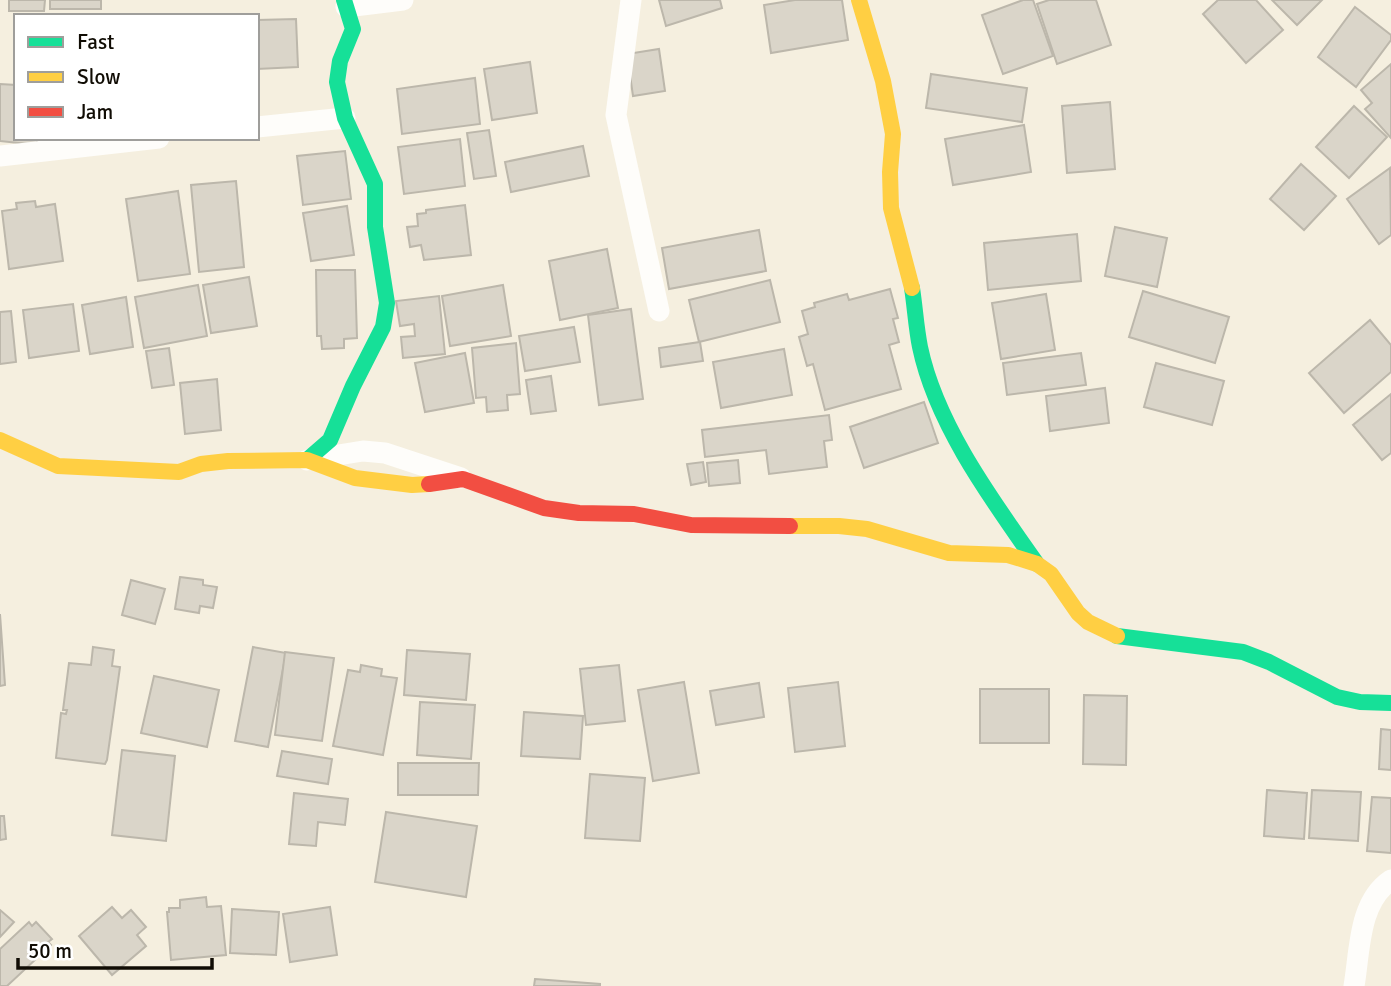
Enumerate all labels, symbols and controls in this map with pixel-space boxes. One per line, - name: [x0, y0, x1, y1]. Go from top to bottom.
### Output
- legend: [14, 14, 259, 140]
- text: Fast: [77, 29, 114, 55]
- text: Slow: [77, 64, 121, 90]
- text: Jam: [77, 99, 113, 125]
- scale bar: [18, 926, 212, 970]
- text: 50 m: [28, 938, 72, 964]

